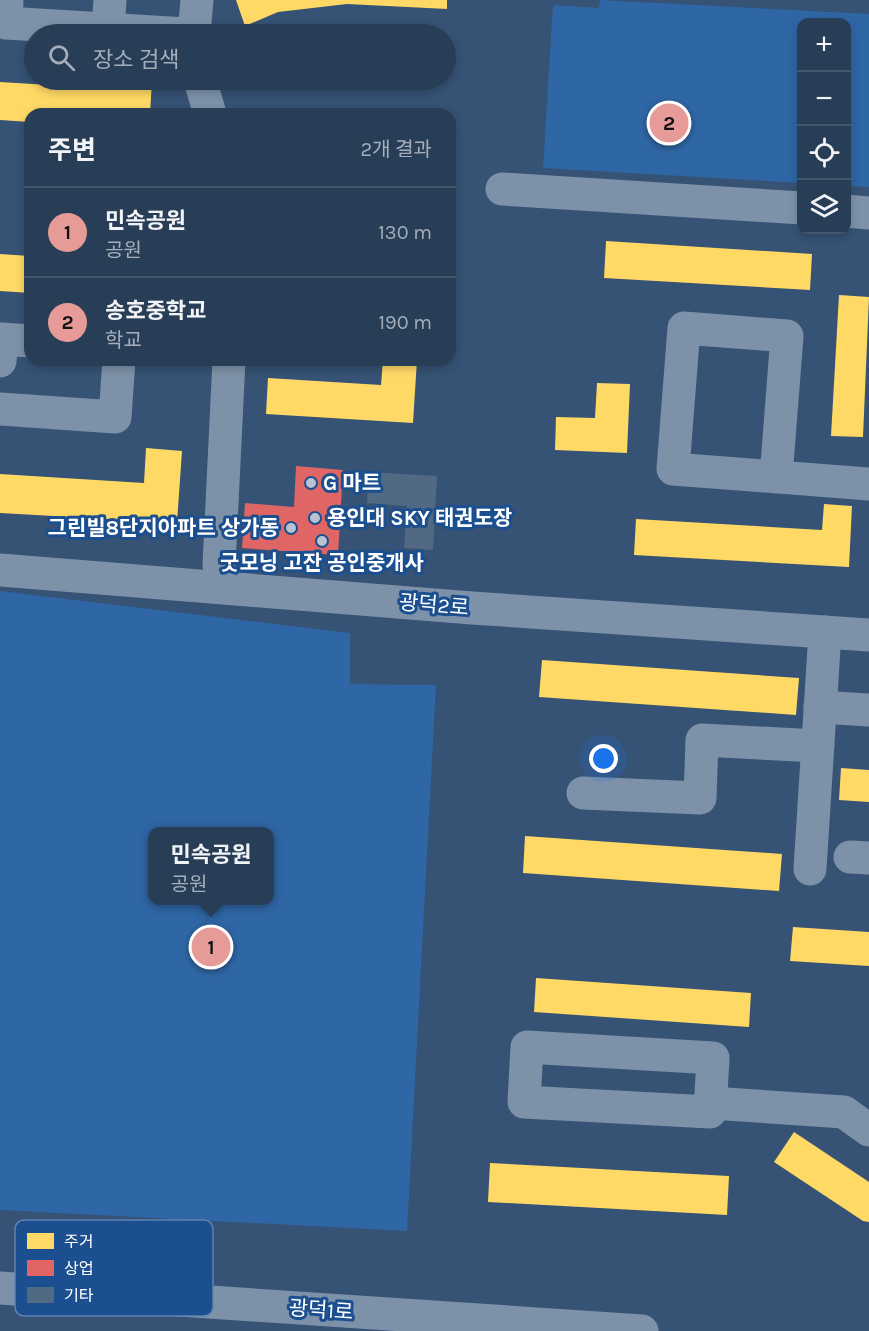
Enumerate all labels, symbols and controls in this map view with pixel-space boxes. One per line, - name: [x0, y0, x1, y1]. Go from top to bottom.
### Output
- map controls: [797, 18, 851, 234]
- button: +: [797, 18, 851, 72]
- search box: [24, 24, 456, 90]
- icon: search: [45, 41, 78, 74]
- text: 장소 검색: [93, 47, 179, 73]
- button: −: [797, 72, 851, 126]
- pin: 2: [650, 100, 688, 146]
- button: locate: [797, 126, 851, 180]
- text: 주변: [48, 135, 96, 166]
- text: 2개 결과: [360, 138, 432, 161]
- button: layers: [797, 180, 851, 234]
- text: 민속공원: [105, 208, 186, 234]
- text: 1: [64, 221, 71, 244]
- text: 130 m: [378, 221, 432, 244]
- text: 공원: [105, 239, 142, 262]
- text: 송호중학교: [105, 298, 206, 324]
- text: 2: [61, 311, 74, 334]
- text: 190 m: [378, 311, 432, 334]
- text: 학교: [105, 329, 142, 352]
- place label: G 마트: [323, 471, 381, 495]
- marker: G 마트: [304, 476, 318, 490]
- place label: 용인대 SKY 태권도장: [327, 506, 512, 530]
- marker: 용인대 SKY 태권도장: [308, 511, 322, 525]
- place label: 그린빌8단지아파트 상가동: [48, 516, 279, 540]
- marker: 그린빌8단지아파트 상가동: [284, 521, 298, 535]
- marker: 굿모닝 고잔 공인중개사: [315, 534, 329, 548]
- place label: 굿모닝 고잔 공인중개사: [220, 551, 424, 575]
- street label: 광덕2로: [398, 590, 470, 620]
- your location: [589, 744, 618, 773]
- popup: [148, 827, 274, 905]
- text: 민속공원: [171, 842, 251, 868]
- text: 공원: [171, 873, 207, 896]
- pin: 1: [192, 924, 230, 970]
- legend: [15, 1220, 213, 1316]
- text: 주거: [64, 1232, 93, 1251]
- text: 상업: [64, 1259, 93, 1278]
- text: 기타: [64, 1286, 94, 1305]
- street label: 광덕1로: [288, 1296, 354, 1324]

